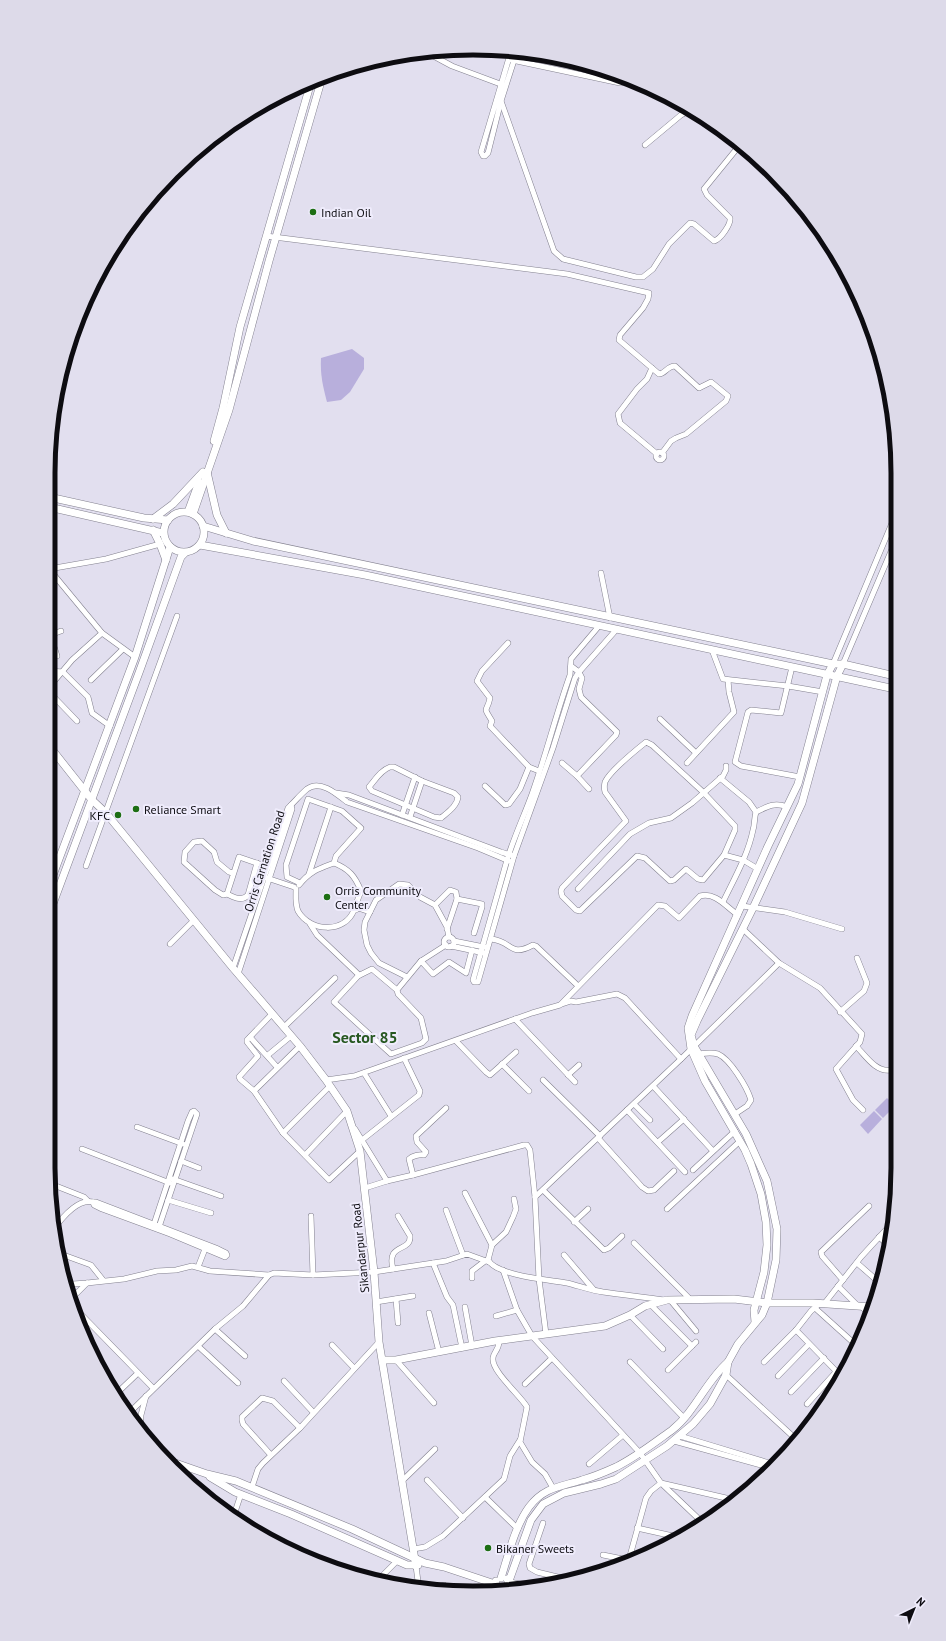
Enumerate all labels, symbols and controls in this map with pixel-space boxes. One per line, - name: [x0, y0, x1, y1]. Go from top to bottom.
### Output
- place label: Indian Oil: [321, 205, 372, 220]
- marker: Indian Oil: [308, 207, 318, 217]
- place label: Reliance Smart: [144, 802, 221, 817]
- marker: Reliance Smart: [131, 804, 141, 814]
- place label: KFC: [90, 808, 110, 823]
- street label: Orris Carnation Road: [240, 808, 288, 914]
- marker: KFC: [113, 810, 123, 820]
- place label: Orris Community Center: [335, 883, 422, 912]
- marker: Orris Community Center: [322, 892, 332, 902]
- district label: Sector 85: [332, 1027, 398, 1047]
- street label: Sikandarpur Road: [348, 1202, 372, 1294]
- place label: Bikaner Sweets: [496, 1541, 574, 1556]
- marker: Bikaner Sweets: [483, 1543, 493, 1553]
- north arrow: [894, 1589, 934, 1629]
- text: N: [913, 1594, 928, 1609]

